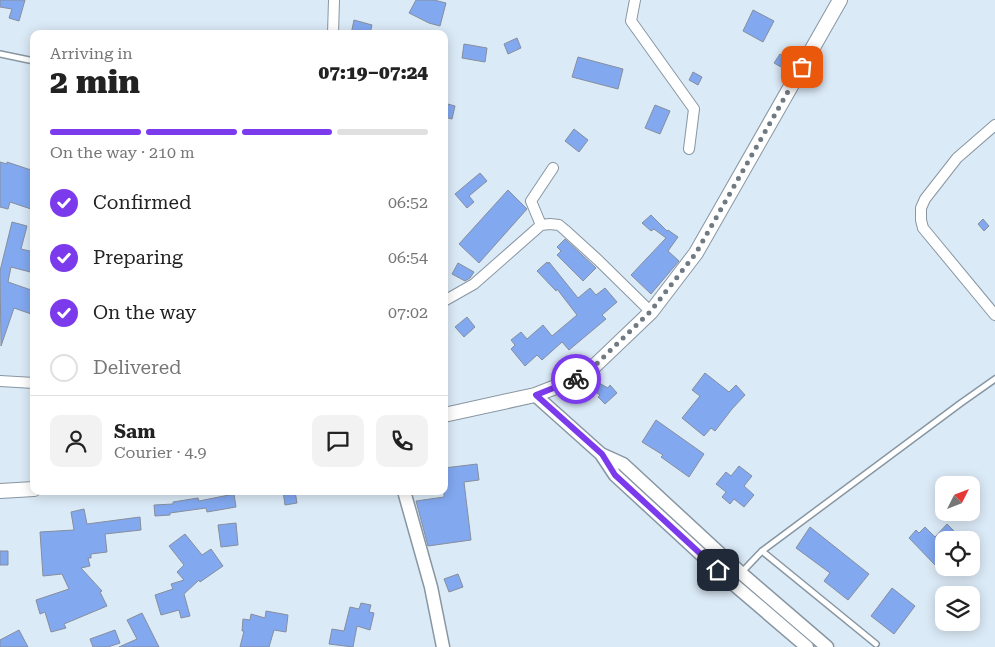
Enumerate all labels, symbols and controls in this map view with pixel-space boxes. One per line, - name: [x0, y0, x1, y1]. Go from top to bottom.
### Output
- text: Arriving in: [50, 44, 133, 63]
- pin: [781, 46, 823, 88]
- icon: bag: [788, 53, 816, 81]
- text: 07:19–07:24: [319, 61, 428, 84]
- text: 2 min: [50, 63, 140, 101]
- text: On the way · 210 m: [50, 143, 195, 162]
- icon: check: [50, 189, 78, 217]
- text: Confirmed: [93, 191, 191, 214]
- text: 06:52: [388, 193, 428, 212]
- icon: check: [50, 244, 78, 272]
- text: Preparing: [93, 246, 183, 269]
- text: 06:54: [388, 248, 428, 267]
- icon: check: [50, 299, 78, 327]
- text: On the way: [93, 301, 196, 324]
- text: 07:02: [388, 303, 428, 322]
- courier: [551, 354, 601, 404]
- text: Delivered: [93, 356, 181, 379]
- icon: bike: [562, 365, 590, 393]
- button: person: [50, 415, 102, 467]
- button: chat: [312, 415, 364, 467]
- button: phone: [376, 415, 428, 467]
- text: Sam: [114, 420, 156, 443]
- text: Courier · 4.9: [114, 443, 207, 462]
- north arrow: [935, 476, 980, 521]
- map controls: [935, 476, 980, 631]
- button: locate: [935, 531, 980, 576]
- pin: [697, 549, 739, 591]
- icon: home: [704, 556, 732, 584]
- button: layers: [935, 586, 980, 631]

